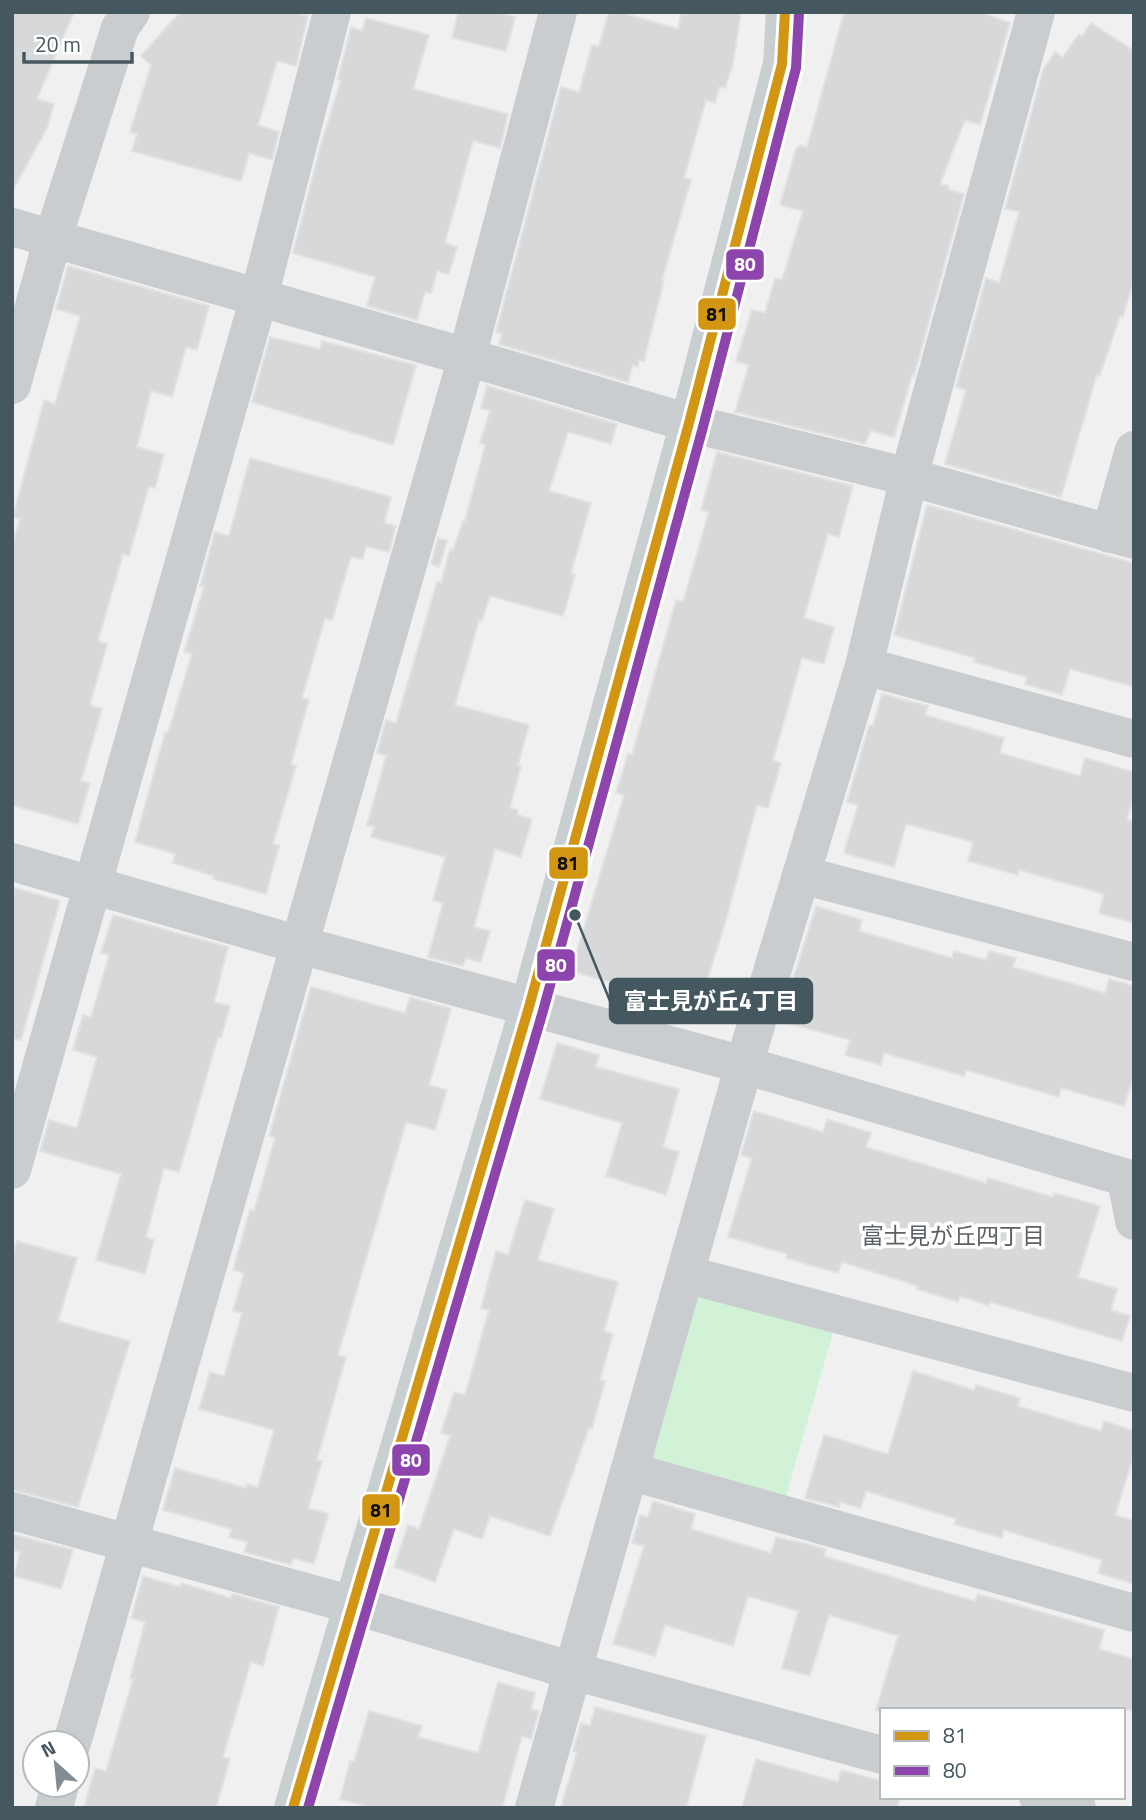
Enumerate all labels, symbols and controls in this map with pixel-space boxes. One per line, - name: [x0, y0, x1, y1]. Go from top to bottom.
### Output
- scale bar: [24, 21, 133, 65]
- text: 20 m: [35, 28, 81, 60]
- line badge: 80: [725, 248, 765, 281]
- text: 80: [734, 249, 756, 278]
- line badge: 81: [697, 297, 737, 331]
- text: 81: [706, 299, 728, 328]
- line badge: 81: [548, 846, 589, 880]
- text: 81: [557, 848, 579, 877]
- line badge: 80: [536, 948, 576, 982]
- text: 80: [545, 950, 567, 979]
- callout: 富士見が丘4丁目: [610, 979, 812, 1023]
- text: 富士見が丘4丁目: [624, 983, 798, 1018]
- district label: 富士見が丘四丁目: [861, 1218, 1045, 1253]
- line badge: 80: [391, 1443, 431, 1477]
- text: 80: [400, 1445, 422, 1474]
- line badge: 81: [361, 1493, 401, 1527]
- text: 81: [370, 1495, 392, 1524]
- legend: [880, 1708, 1125, 1799]
- text: 81: [943, 1719, 967, 1751]
- north arrow: [21, 1729, 91, 1799]
- text: N: [36, 1732, 61, 1764]
- text: 80: [943, 1754, 967, 1786]

